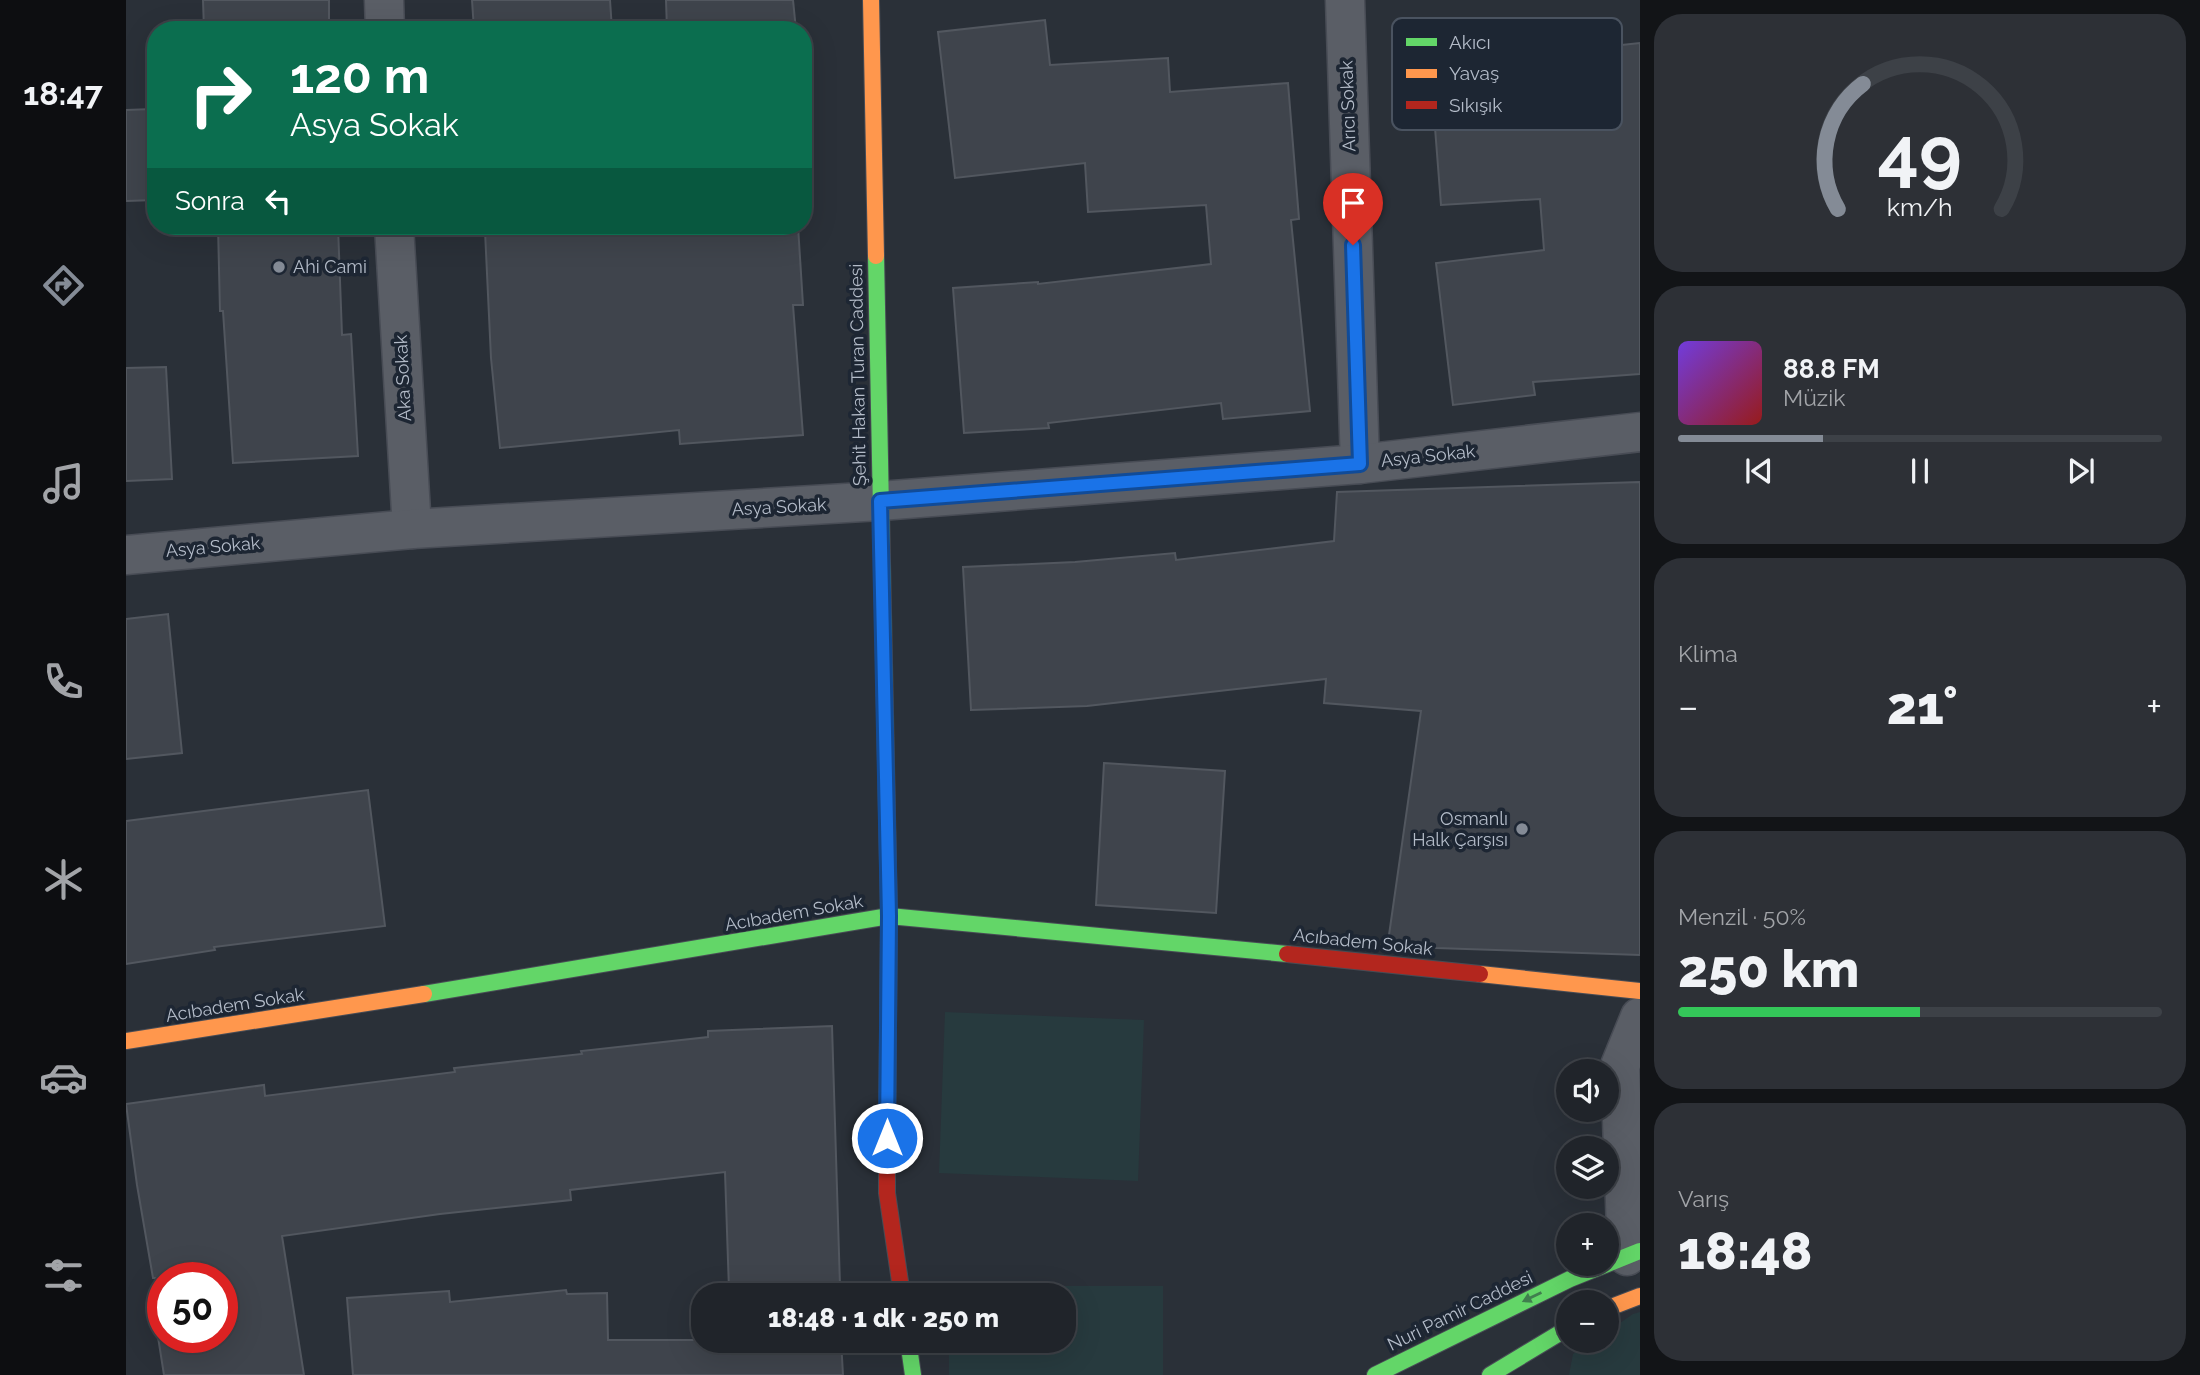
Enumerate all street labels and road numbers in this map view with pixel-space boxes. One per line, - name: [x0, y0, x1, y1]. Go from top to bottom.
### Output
- street label: Arıcı Sokak: [1335, 60, 1360, 152]
- street label: Şehit Hakan Turan Caddesi: [845, 264, 870, 486]
- street label: Aka Sokak: [390, 334, 415, 422]
- street label: Asya Sokak: [1380, 440, 1477, 471]
- street label: Asya Sokak: [731, 494, 827, 519]
- street label: Asya Sokak: [165, 532, 262, 561]
- street label: Acıbadem Sokak: [723, 890, 865, 935]
- street label: Acıbadem Sokak: [1292, 924, 1434, 959]
- street label: Acıbadem Sokak: [164, 983, 306, 1026]
- street label: Nuri Pamir Caddesi: [1384, 1266, 1536, 1355]

